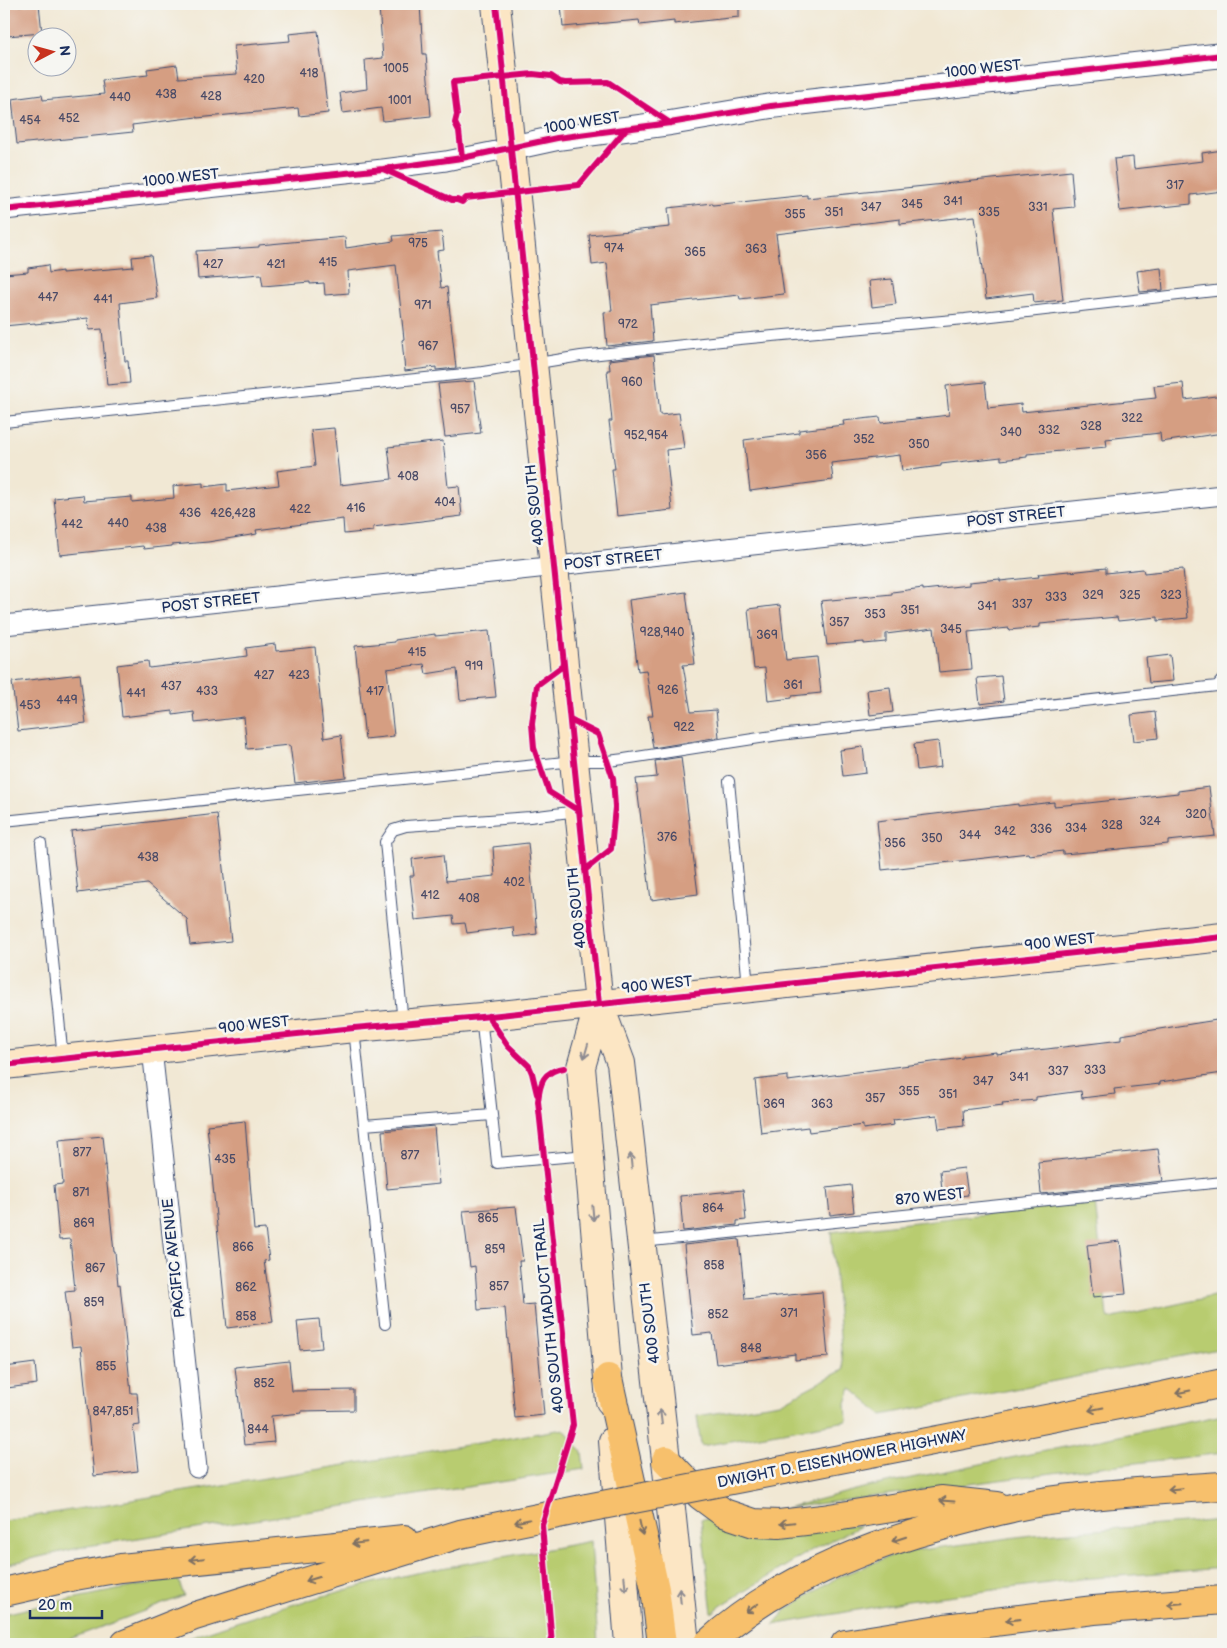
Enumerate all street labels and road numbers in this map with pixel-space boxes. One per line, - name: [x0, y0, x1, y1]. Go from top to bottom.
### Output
- street label: 1000 WEST: [944, 56, 1022, 82]
- street label: 1000 WEST: [542, 108, 622, 138]
- street label: 1000 WEST: [142, 165, 220, 191]
- street label: 400 SOUTH: [521, 463, 549, 547]
- street label: POST STREET: [965, 502, 1067, 532]
- street label: POST STREET: [562, 545, 664, 575]
- street label: POST STREET: [160, 588, 262, 618]
- street label: 400 SOUTH: [563, 866, 591, 950]
- street label: 900 WEST: [1024, 929, 1096, 955]
- street label: 900 WEST: [621, 972, 693, 998]
- street label: 900 WEST: [218, 1012, 290, 1038]
- street label: 870 WEST: [894, 1184, 966, 1210]
- street label: PACIFIC AVENUE: [158, 1197, 190, 1319]
- street label: 400 SOUTH VIADUCT TRAIL: [529, 1217, 569, 1414]
- street label: 400 SOUTH: [636, 1281, 664, 1365]
- street label: DWIGHT D. EISENHOWER HIGHWAY: [716, 1425, 968, 1492]

